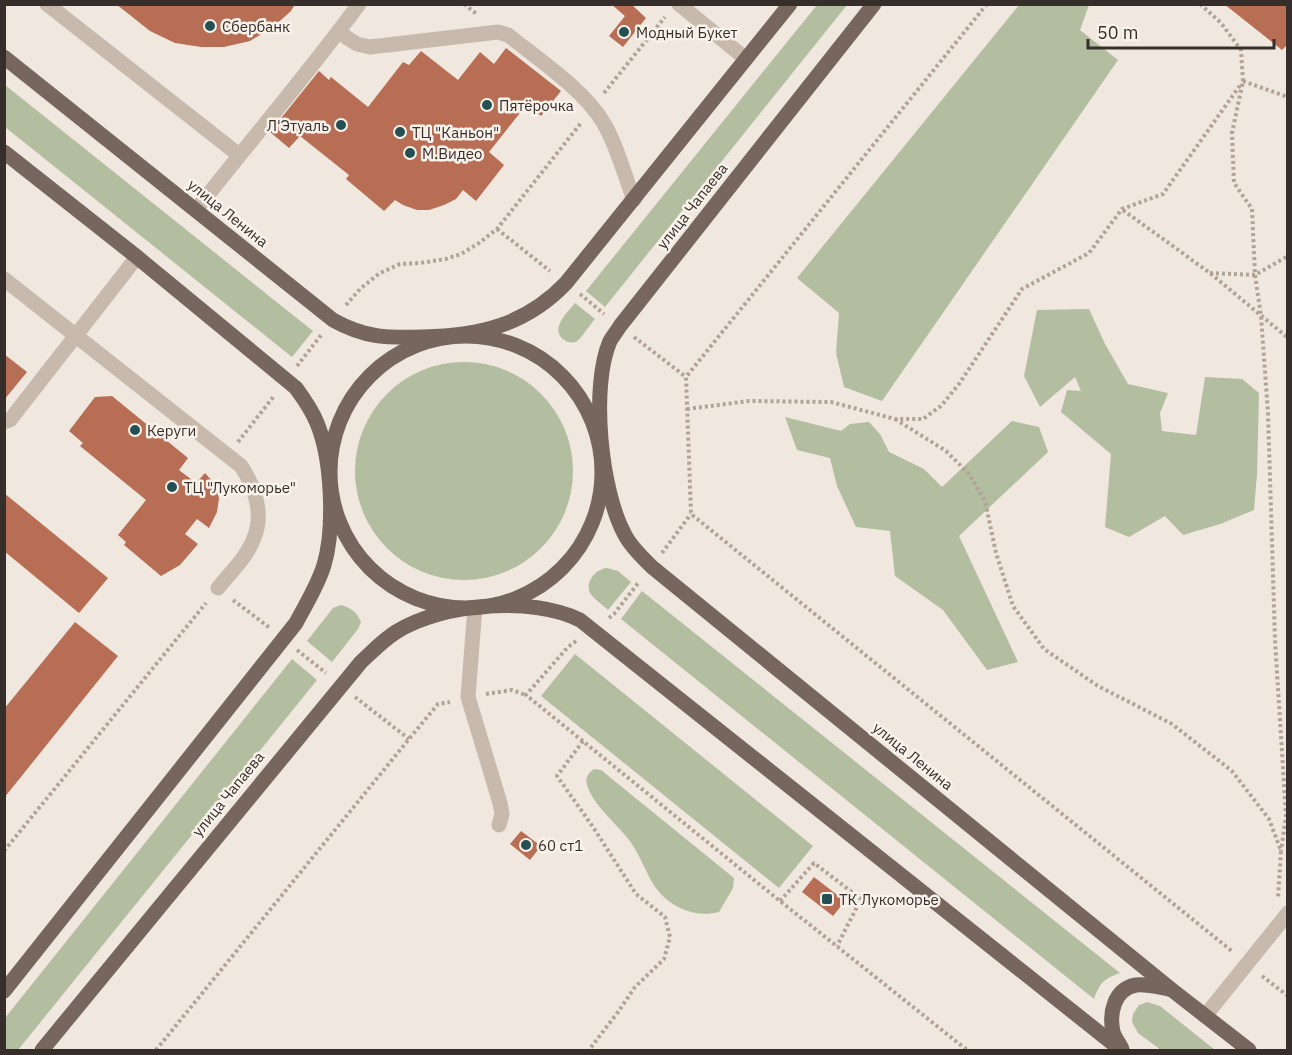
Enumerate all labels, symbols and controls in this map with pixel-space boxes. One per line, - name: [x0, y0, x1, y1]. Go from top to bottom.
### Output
- scale bar: [1088, 12, 1274, 50]
- place label: Сбербанк: [222, 17, 290, 36]
- marker: Сбербанк: [203, 19, 217, 33]
- text: 50 m: [1097, 21, 1139, 44]
- place label: Модный Букет: [636, 23, 738, 42]
- marker: Модный Букет: [617, 25, 631, 39]
- place label: Пятёрочка: [499, 96, 574, 115]
- marker: Пятёрочка: [480, 98, 494, 112]
- place label: Л'Этуаль: [267, 116, 329, 135]
- marker: Л'Этуаль: [334, 118, 348, 132]
- place label: ТЦ "Каньон": [412, 123, 499, 142]
- marker: ТЦ "Каньон": [393, 125, 407, 139]
- place label: М.Видео: [422, 144, 482, 163]
- marker: М.Видео: [403, 146, 417, 160]
- street label: улица Чапаева: [653, 159, 731, 253]
- street label: улица Ленина: [184, 175, 272, 251]
- place label: Керуги: [147, 421, 196, 440]
- marker: Керуги: [128, 423, 142, 437]
- place label: ТЦ "Лукоморье": [184, 478, 296, 497]
- marker: ТЦ "Лукоморье": [165, 480, 179, 494]
- street label: улица Ленина: [869, 718, 957, 794]
- street label: улица Чапаева: [188, 748, 268, 840]
- place label: 60 ст1: [538, 836, 583, 855]
- marker: 60 ст1: [519, 838, 533, 852]
- place label: ТК Лукоморье: [839, 890, 939, 909]
- marker: ТК Лукоморье: [820, 892, 834, 906]

